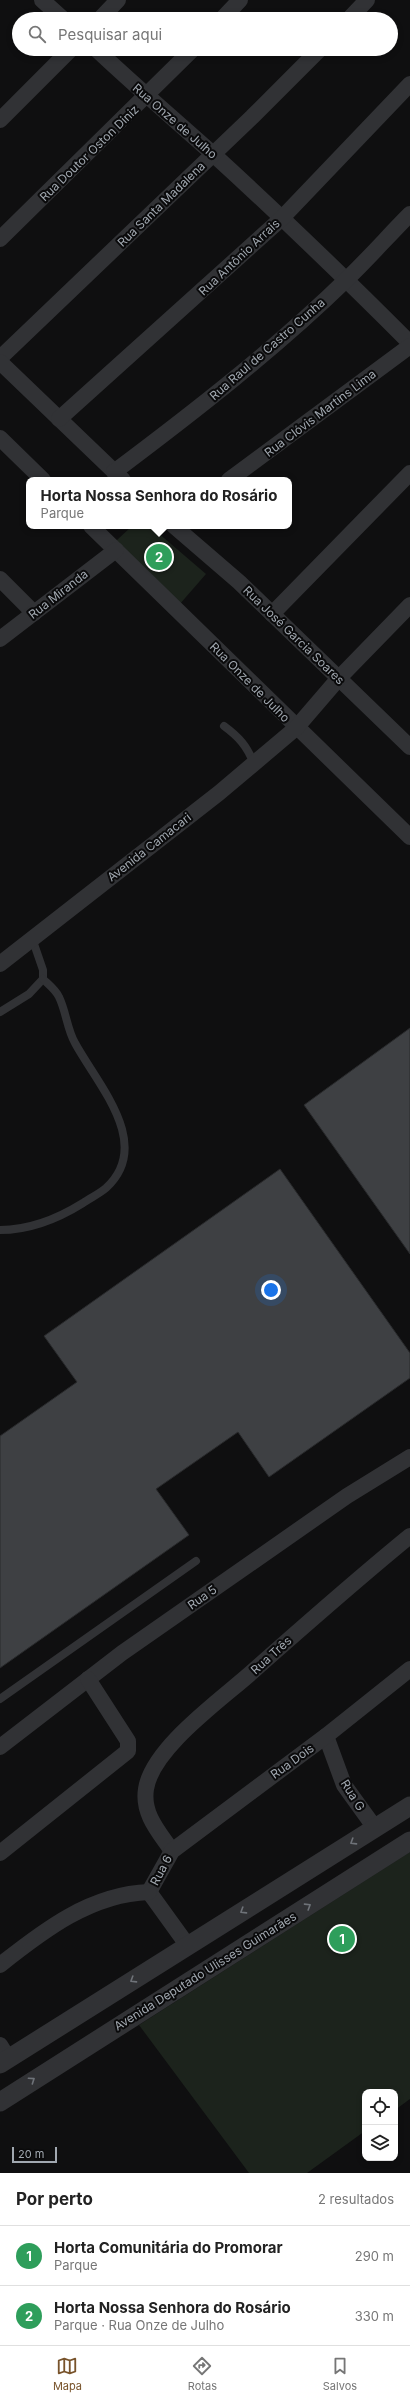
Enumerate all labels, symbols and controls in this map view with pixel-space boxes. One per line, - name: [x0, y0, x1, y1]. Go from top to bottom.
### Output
- search box: [12, 12, 398, 56]
- icon: search: [26, 23, 48, 45]
- text: Pesquisar aqui: [58, 25, 162, 44]
- street label: Rua Onze de Julho: [130, 80, 220, 162]
- street label: Rua Doutor Oston Diniz: [36, 102, 142, 204]
- street label: Rua Santa Madalena: [114, 158, 208, 250]
- street label: Rua Antônio Arrais: [195, 216, 283, 298]
- street label: Rua Raul de Castro Cunha: [206, 295, 328, 403]
- street label: Rua Clóvis Martins Lima: [261, 366, 379, 460]
- popup: [26, 477, 292, 529]
- text: Horta Nossa Senhora do Rosário: [41, 486, 277, 505]
- text: Parque: [41, 505, 84, 521]
- pin: 2: [146, 542, 172, 572]
- street label: Rua Miranda: [25, 566, 91, 622]
- street label: Rua José Garcia Soares: [240, 583, 348, 687]
- street label: Rua Onze de Julho: [207, 639, 293, 725]
- street label: Avenida Camacari: [104, 809, 194, 884]
- your location: [261, 1280, 281, 1300]
- street label: Rua 5: [184, 1582, 220, 1612]
- street label: Rua Três: [248, 1633, 294, 1677]
- street label: Rua Dois: [267, 1740, 317, 1782]
- street label: Rua G: [338, 1777, 368, 1813]
- one-way arrow: [350, 1837, 357, 1845]
- street label: Rua 6: [147, 1852, 175, 1888]
- one-way arrow: [304, 1903, 311, 1910]
- one-way arrow: [240, 1907, 247, 1914]
- street label: Avenida Deputado Ulisses Guimarães: [111, 1908, 299, 2034]
- pin: 1: [329, 1924, 355, 1954]
- one-way arrow: [130, 1975, 137, 1983]
- one-way arrow: [28, 2078, 35, 2085]
- map controls: [362, 2089, 398, 2161]
- button: locate: [362, 2089, 398, 2125]
- button: layers: [362, 2125, 398, 2161]
- scale bar: [12, 2145, 57, 2164]
- text: 20 m: [18, 2147, 44, 2161]
- text: Por perto: [16, 2189, 93, 2209]
- text: 2 resultados: [318, 2191, 394, 2207]
- text: Horta Comunitária do Promorar: [54, 2238, 283, 2257]
- text: 1: [26, 2248, 32, 2264]
- text: 290 m: [355, 2248, 394, 2264]
- text: Parque: [54, 2257, 98, 2273]
- text: Horta Nossa Senhora do Rosário: [54, 2298, 291, 2317]
- text: 2: [25, 2308, 33, 2324]
- text: 330 m: [355, 2308, 394, 2324]
- text: Parque · Rua Onze de Julho: [54, 2317, 224, 2333]
- tab: Mapa: [53, 2355, 82, 2393]
- tab: Rotas: [188, 2355, 217, 2393]
- tab: Salvos: [323, 2355, 357, 2393]

